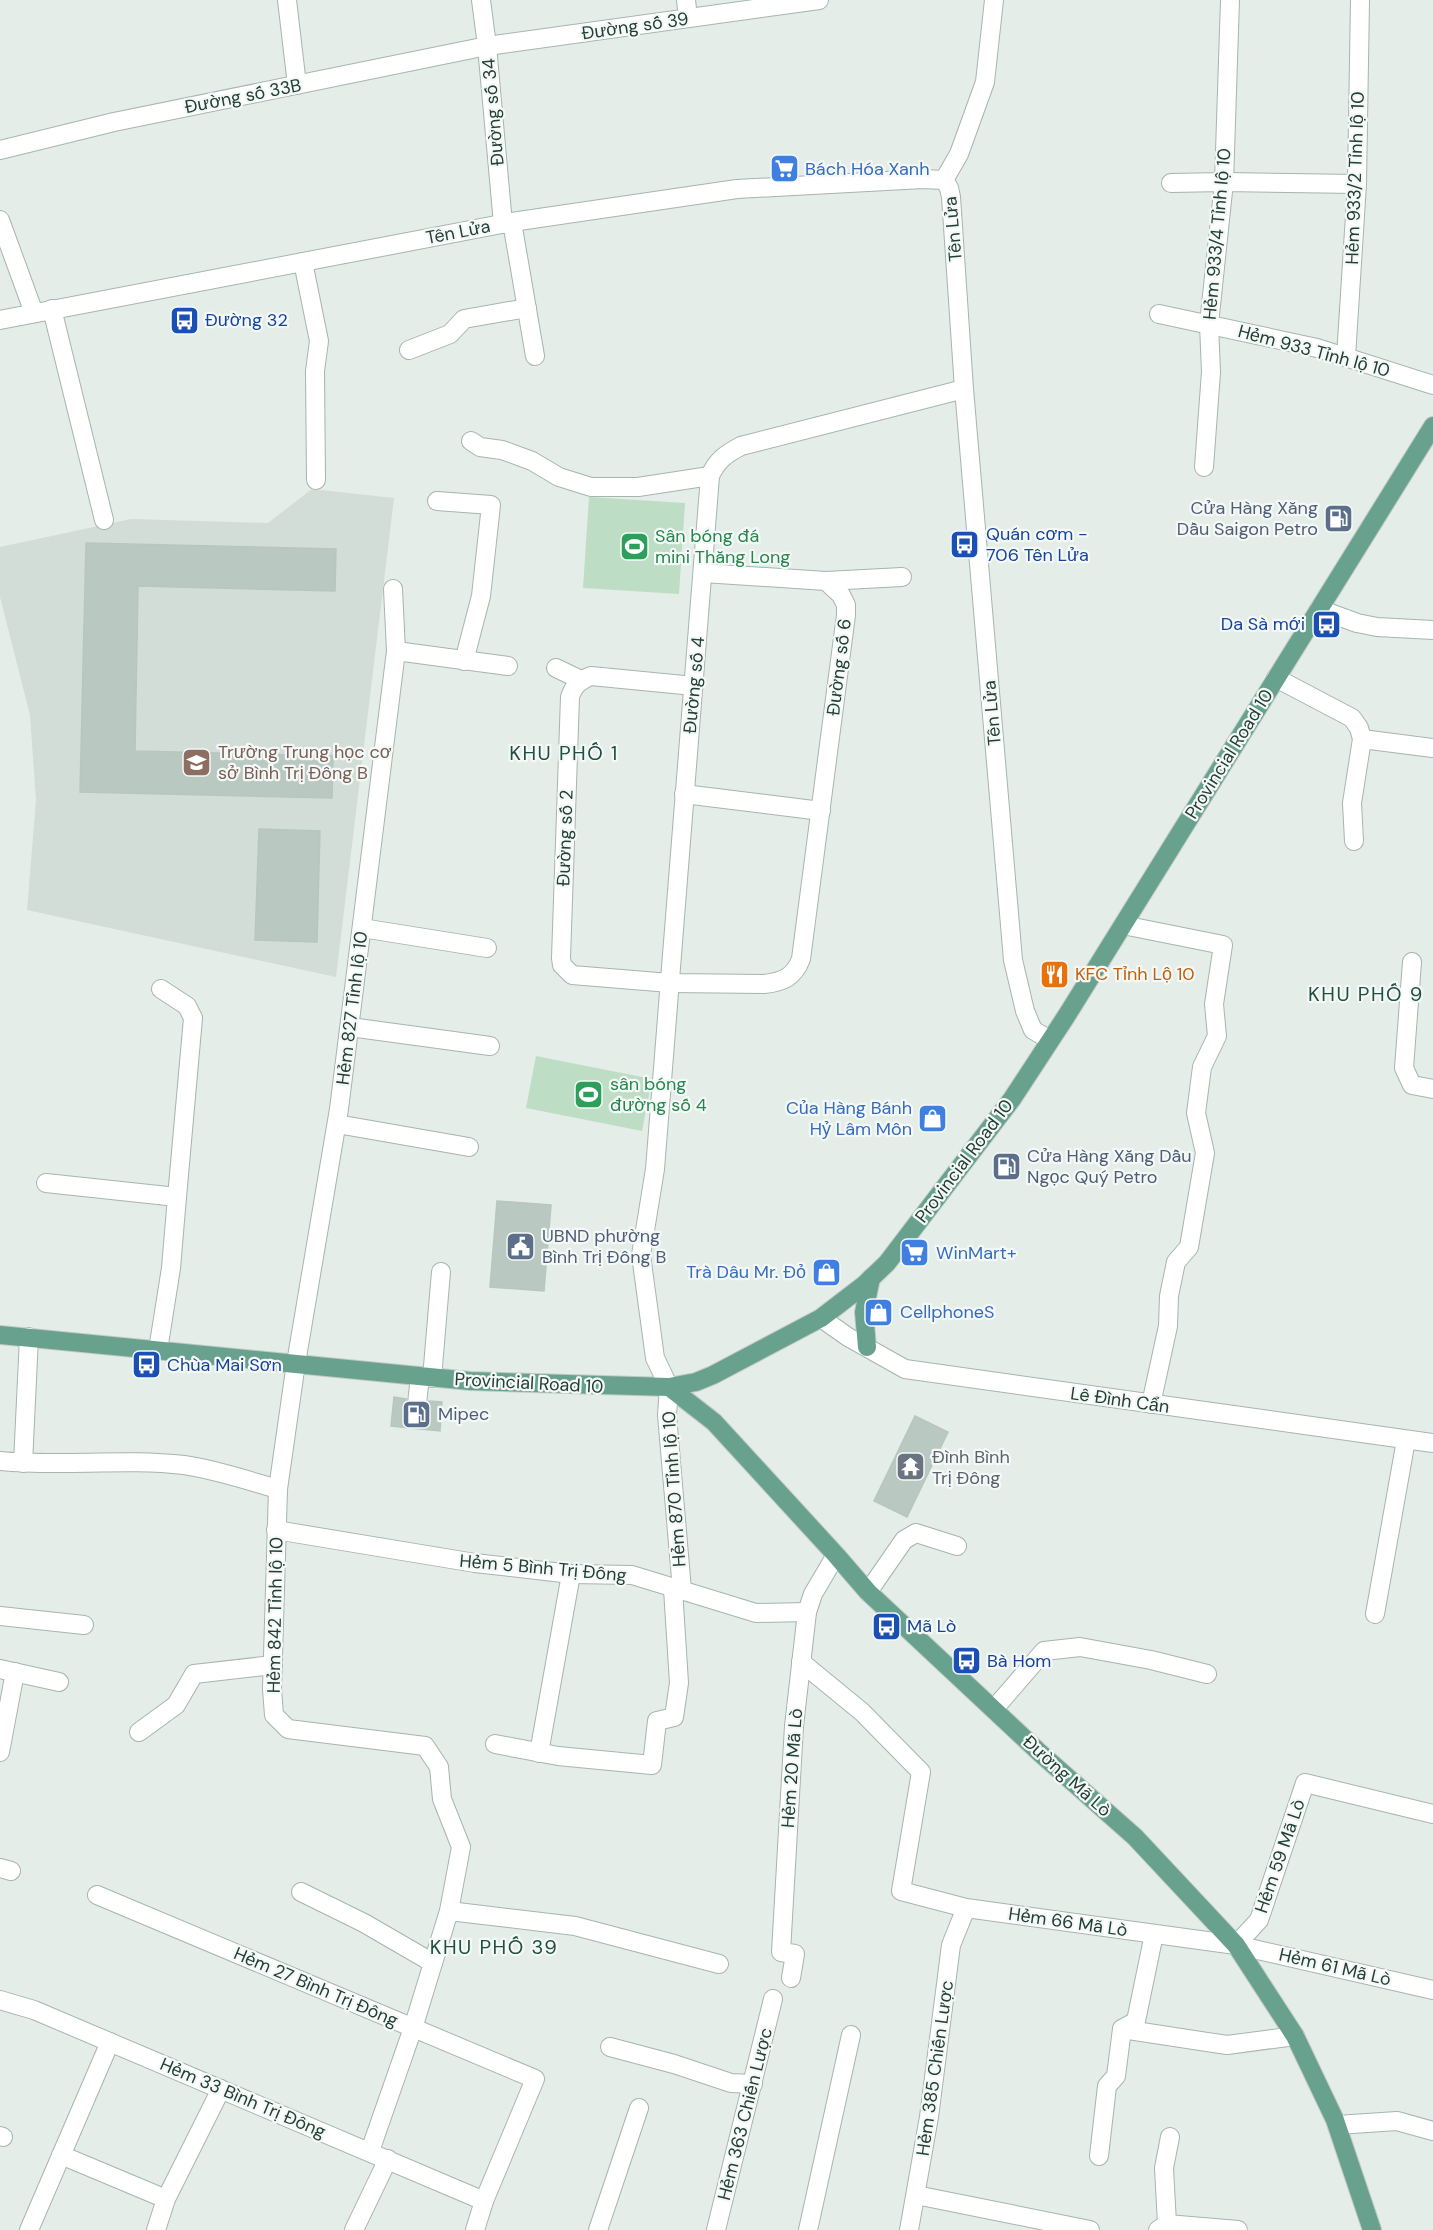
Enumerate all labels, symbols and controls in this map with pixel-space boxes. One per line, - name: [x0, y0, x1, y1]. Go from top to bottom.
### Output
- street label: Đường số 39: [580, 7, 690, 45]
- street label: Đường số 34: [476, 57, 510, 167]
- street label: Đường số 33B: [183, 73, 304, 119]
- street label: Hẻm 933/2 Tỉnh lộ 10: [1340, 91, 1370, 265]
- street label: Hẻm 933/4 Tỉnh lộ 10: [1198, 147, 1236, 321]
- supermarket icon: Bách Hóa Xanh: [768, 153, 800, 185]
- place label: Bách Hóa Xanh: [805, 157, 930, 181]
- street label: Tên Lửa: [938, 195, 968, 263]
- street label: Tên Lửa: [424, 214, 492, 250]
- bus stop icon: Đường 32: [168, 304, 200, 336]
- place label: Đường 32: [205, 308, 288, 332]
- street label: Hẻm 933 Tỉnh lộ 10: [1235, 319, 1393, 383]
- place label: Cửa Hàng Xăng Dầu Saigon Petro: [1177, 496, 1318, 541]
- fuel station icon: Cửa Hàng Xăng Dầu Saigon Petro: [1323, 502, 1355, 534]
- place label: Quán cơm - 706 Tên Lửa: [986, 522, 1089, 567]
- place label: Sân bóng đá mini Thăng Long: [655, 524, 790, 569]
- bus stop icon: Quán cơm - 706 Tên Lửa: [949, 528, 981, 560]
- sports icon: Sân bóng đá mini Thăng Long: [618, 530, 650, 562]
- bus stop icon: Da Sà mới: [1310, 608, 1342, 640]
- place label: Da Sà mới: [1221, 612, 1305, 636]
- street label: Đường số 6: [821, 617, 857, 717]
- street label: Đường số 4: [678, 635, 710, 734]
- street label: Tên Lửa: [977, 679, 1007, 747]
- street label: Provincial Road 10: [1179, 684, 1279, 824]
- place label: Trường Trung học cơ sở Bình Trị Đông B: [218, 740, 392, 785]
- district label: KHU PHỐ 1: [509, 740, 619, 766]
- school or university icon: Trường Trung học cơ sở Bình Trị Đông B: [181, 746, 213, 778]
- street label: Đường số 2: [551, 789, 579, 887]
- street label: Hẻm 827 Tỉnh lộ 10: [331, 930, 373, 1086]
- restaurant icon: KFC Tỉnh Lộ 10: [1038, 958, 1070, 990]
- place label: KFC Tỉnh Lộ 10: [1075, 962, 1195, 986]
- district label: KHU PHỐ 9: [1308, 981, 1424, 1007]
- place label: sân bóng đường số 4: [610, 1072, 707, 1117]
- sports icon: sân bóng đường số 4: [573, 1078, 605, 1110]
- street label: Provincial Road 10: [910, 1094, 1018, 1228]
- place label: Của Hàng Bánh Hỷ Lâm Môn: [786, 1096, 912, 1141]
- shop icon: Của Hàng Bánh Hỷ Lâm Môn: [917, 1102, 949, 1134]
- place label: Cửa Hàng Xăng Dầu Ngọc Quý Petro: [1027, 1144, 1192, 1189]
- fuel station icon: Cửa Hàng Xăng Dầu Ngọc Quý Petro: [990, 1150, 1022, 1182]
- place label: UBND phường Bình Trị Đông B: [542, 1224, 666, 1269]
- public building icon: UBND phường Bình Trị Đông B: [505, 1230, 537, 1262]
- supermarket icon: WinMart+: [899, 1237, 931, 1269]
- place label: WinMart+: [936, 1241, 1017, 1265]
- shop icon: Trà Dâu Mr. Đỏ: [811, 1256, 843, 1288]
- place label: Trà Dâu Mr. Đỏ: [686, 1260, 806, 1284]
- shop icon: CellphoneS: [863, 1296, 895, 1328]
- place label: CellphoneS: [900, 1300, 994, 1324]
- bus stop icon: Chùa Mai Sơn: [130, 1349, 162, 1381]
- place label: Chùa Mai Sơn: [167, 1353, 282, 1377]
- street label: Provincial Road 10: [454, 1367, 604, 1399]
- street label: Lê Đình Cẩn: [1069, 1381, 1171, 1419]
- fuel station icon: Mipec: [401, 1398, 433, 1430]
- place label: Mipec: [438, 1402, 489, 1426]
- street label: Hẻm 870 Tỉnh lộ 10: [657, 1410, 691, 1568]
- place label: Đình Bình Trị Đông: [932, 1445, 1010, 1490]
- temple icon: Đình Bình Trị Đông: [895, 1451, 927, 1483]
- street label: Hẻm 842 Tỉnh lộ 10: [262, 1537, 288, 1693]
- street label: Hẻm 5 Bình Trị Đông: [459, 1549, 627, 1587]
- bus stop icon: Mã Lò: [870, 1610, 902, 1642]
- place label: Mã Lò: [907, 1614, 957, 1638]
- bus stop icon: Bà Hom: [950, 1645, 982, 1677]
- place label: Bà Hom: [987, 1649, 1051, 1673]
- street label: Hẻm 20 Mã Lò: [776, 1707, 808, 1829]
- street label: Đường Mã Lò: [1018, 1730, 1116, 1822]
- street label: Hẻm 59 Mã Lò: [1249, 1796, 1311, 1916]
- street label: Hẻm 66 Mã Lò: [1007, 1902, 1129, 1942]
- district label: KHU PHỐ 39: [430, 1934, 558, 1960]
- street label: Hẻm 27 Bình Trị Đông: [230, 1942, 402, 2032]
- street label: Hẻm 61 Mã Lò: [1277, 1942, 1393, 1992]
- street label: Hẻm 385 Chiến Lược: [911, 1979, 959, 2157]
- street label: Hẻm 363 Chiến Lược: [712, 2025, 778, 2203]
- street label: Hẻm 33 Bình Trị Đông: [156, 2052, 330, 2144]

